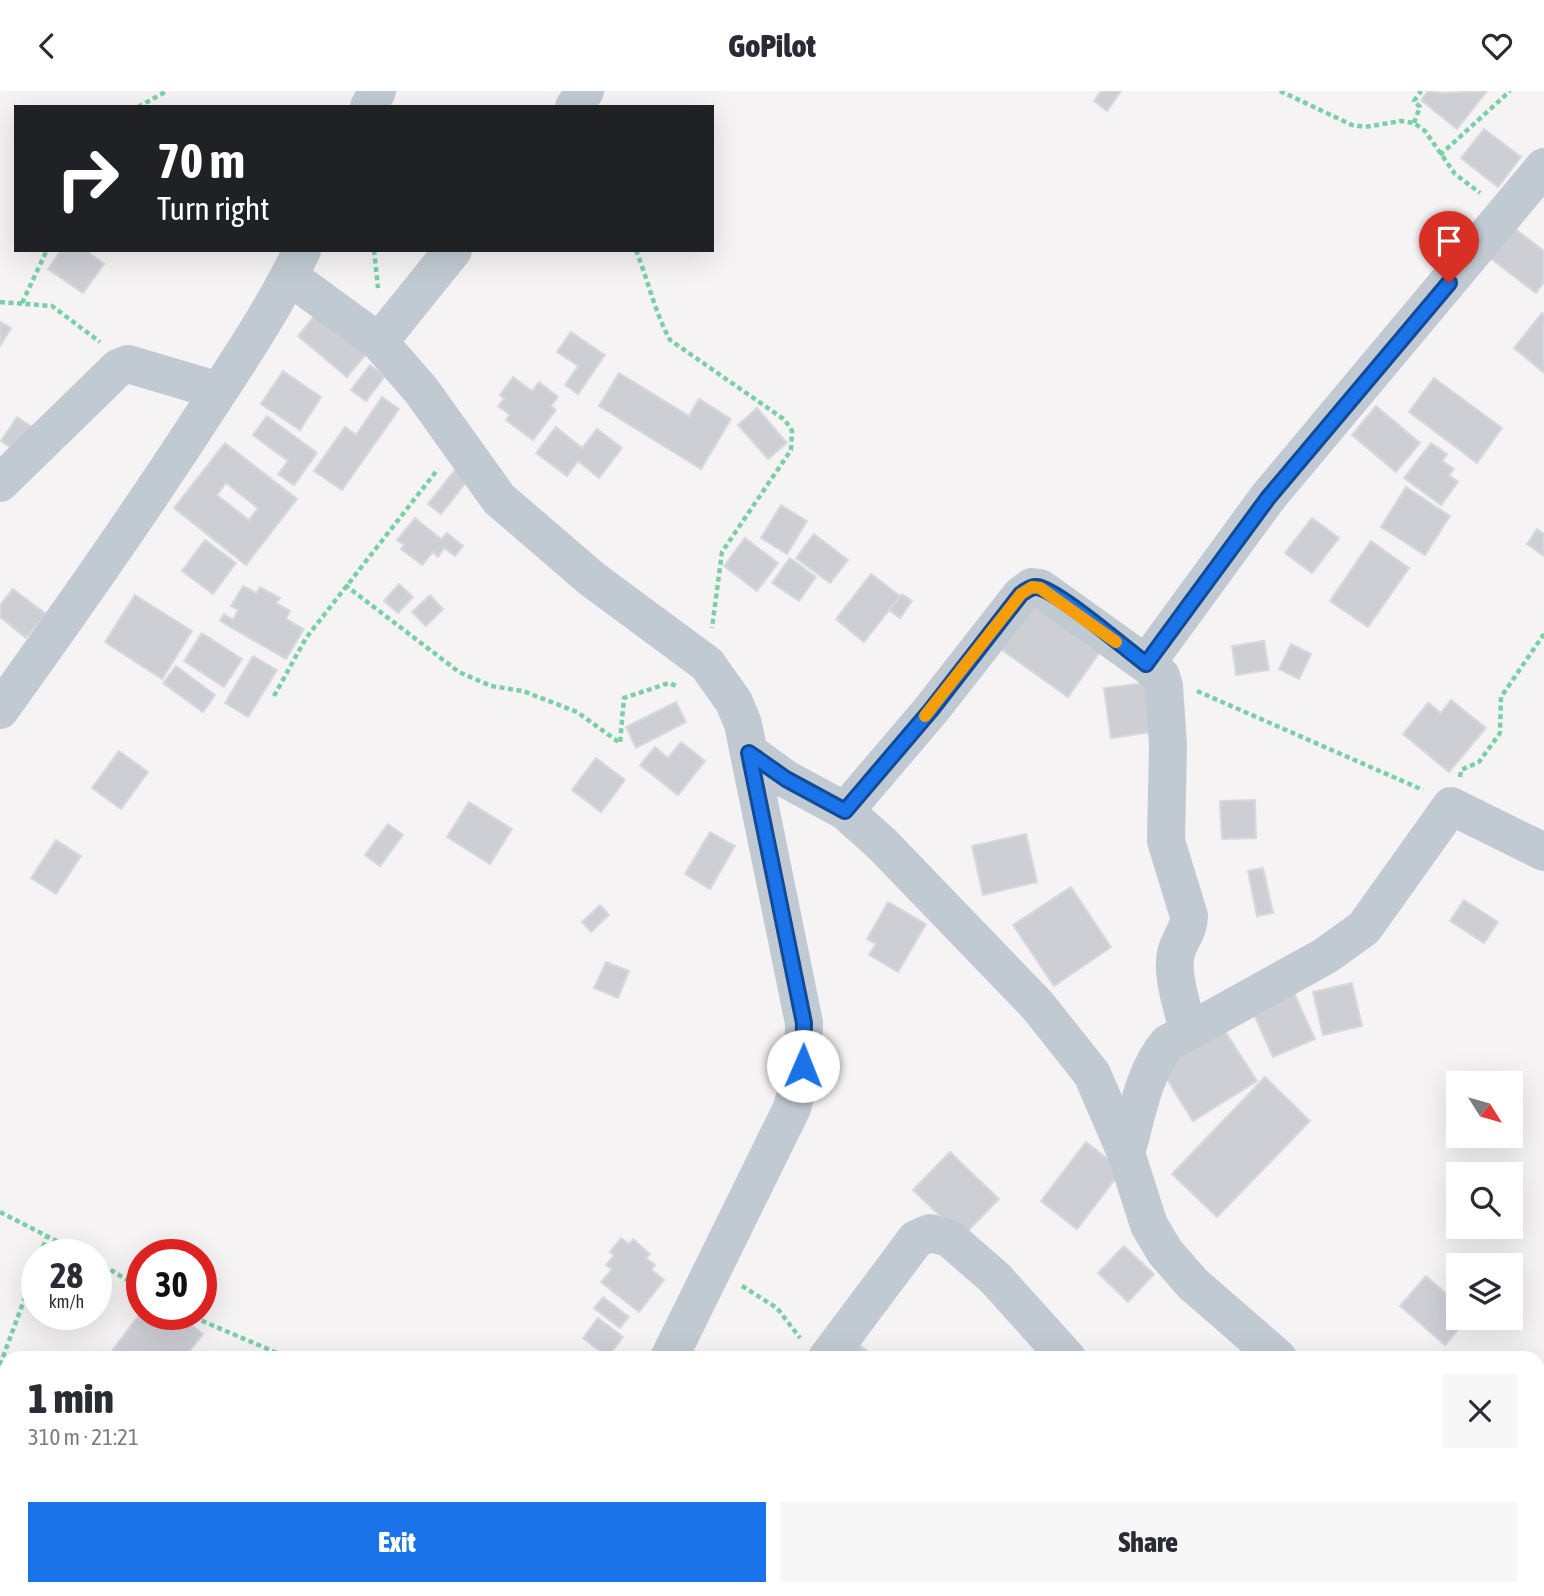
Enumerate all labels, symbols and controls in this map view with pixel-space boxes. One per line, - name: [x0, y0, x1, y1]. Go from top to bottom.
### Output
- icon: back: [28, 27, 66, 65]
- text: GoPilot: [728, 27, 816, 64]
- icon: heart: [1478, 27, 1516, 65]
- text: 70 m: [157, 132, 245, 188]
- icon: right: [42, 133, 133, 224]
- text: Turn right: [157, 190, 270, 227]
- pin: [1419, 211, 1479, 283]
- icon: arrive: [1430, 222, 1468, 260]
- position arrow: [766, 1029, 840, 1103]
- north arrow: [1446, 1071, 1522, 1148]
- map controls: [1446, 1071, 1523, 1330]
- button: search: [1446, 1162, 1523, 1239]
- speed limit sign: 30: [126, 1239, 217, 1330]
- button: layers: [1446, 1253, 1523, 1330]
- text: 28: [50, 1255, 83, 1295]
- text: km/h: [49, 1291, 84, 1312]
- text: 1 min: [28, 1374, 114, 1422]
- button: close: [1443, 1374, 1517, 1448]
- text: 310 m · 21:21: [28, 1424, 139, 1450]
- button: Exit: [28, 1502, 766, 1582]
- button: Share: [780, 1502, 1517, 1582]

